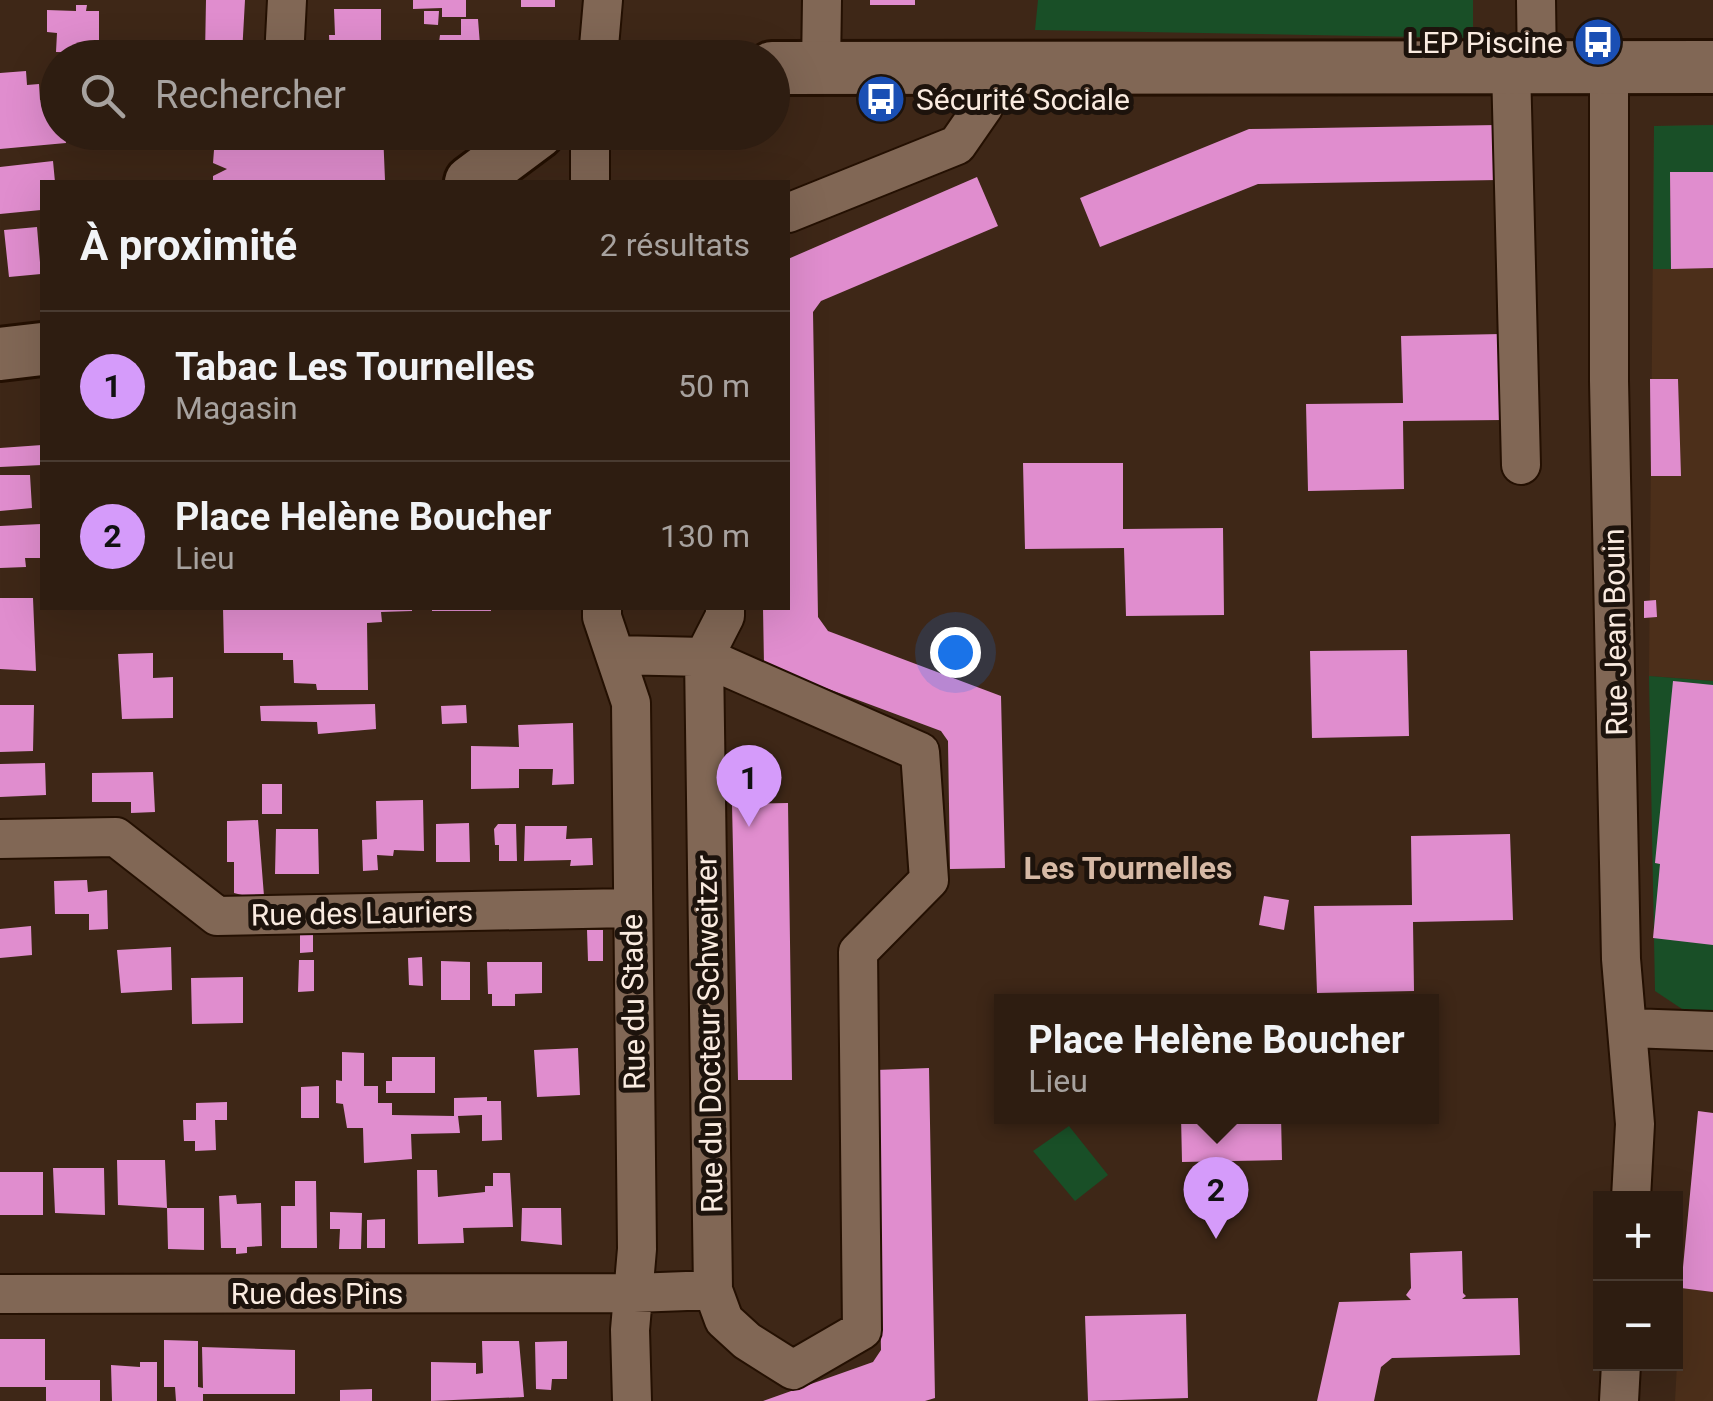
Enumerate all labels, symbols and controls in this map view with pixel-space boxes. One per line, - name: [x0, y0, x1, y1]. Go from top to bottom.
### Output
- bus stop icon: LEP Piscine: [1572, 16, 1624, 68]
- place label: LEP Piscine: [1406, 25, 1563, 60]
- search box: [40, 40, 790, 150]
- icon: search: [75, 68, 130, 123]
- text: Rechercher: [155, 73, 346, 117]
- bus stop icon: Sécurité Sociale: [855, 73, 907, 125]
- place label: Sécurité Sociale: [916, 82, 1130, 117]
- text: À proximité: [80, 221, 297, 270]
- text: 2 résultats: [600, 226, 750, 264]
- text: Tabac Les Tournelles: [175, 345, 535, 389]
- text: 1: [103, 367, 122, 405]
- text: 50 m: [678, 367, 750, 405]
- text: Magasin: [175, 389, 298, 427]
- text: Place Helène Boucher: [175, 495, 551, 539]
- text: 2: [103, 517, 122, 555]
- text: 130 m: [660, 517, 750, 555]
- street label: Rue Jean Bouin: [1596, 528, 1634, 736]
- text: Lieu: [175, 539, 235, 577]
- your location: [930, 627, 981, 678]
- pin: 1: [716, 744, 782, 827]
- district label: Les Tournelles: [1024, 849, 1232, 887]
- street label: Rue du Docteur Schweitzer: [688, 855, 730, 1213]
- street label: Rue des Lauriers: [251, 894, 473, 932]
- street label: Rue du Stade: [614, 914, 652, 1090]
- popup: [994, 994, 1439, 1124]
- text: Place Helène Boucher: [1028, 1018, 1405, 1062]
- text: Lieu: [1028, 1062, 1088, 1100]
- pin: 2: [1184, 1156, 1248, 1239]
- map controls: [1593, 1191, 1683, 1371]
- button: +: [1593, 1191, 1683, 1281]
- street label: Rue des Pins: [231, 1276, 403, 1311]
- button: −: [1593, 1281, 1683, 1371]

